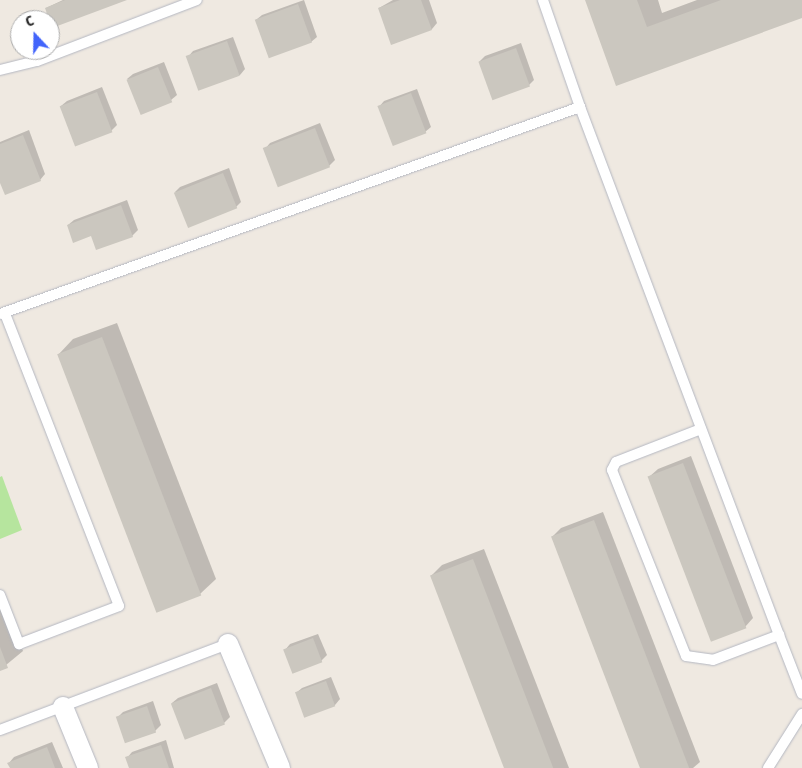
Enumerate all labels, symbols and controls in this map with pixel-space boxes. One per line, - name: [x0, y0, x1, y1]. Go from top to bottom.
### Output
- north arrow: [10, 10, 60, 60]
- text: С: [23, 12, 36, 31]

